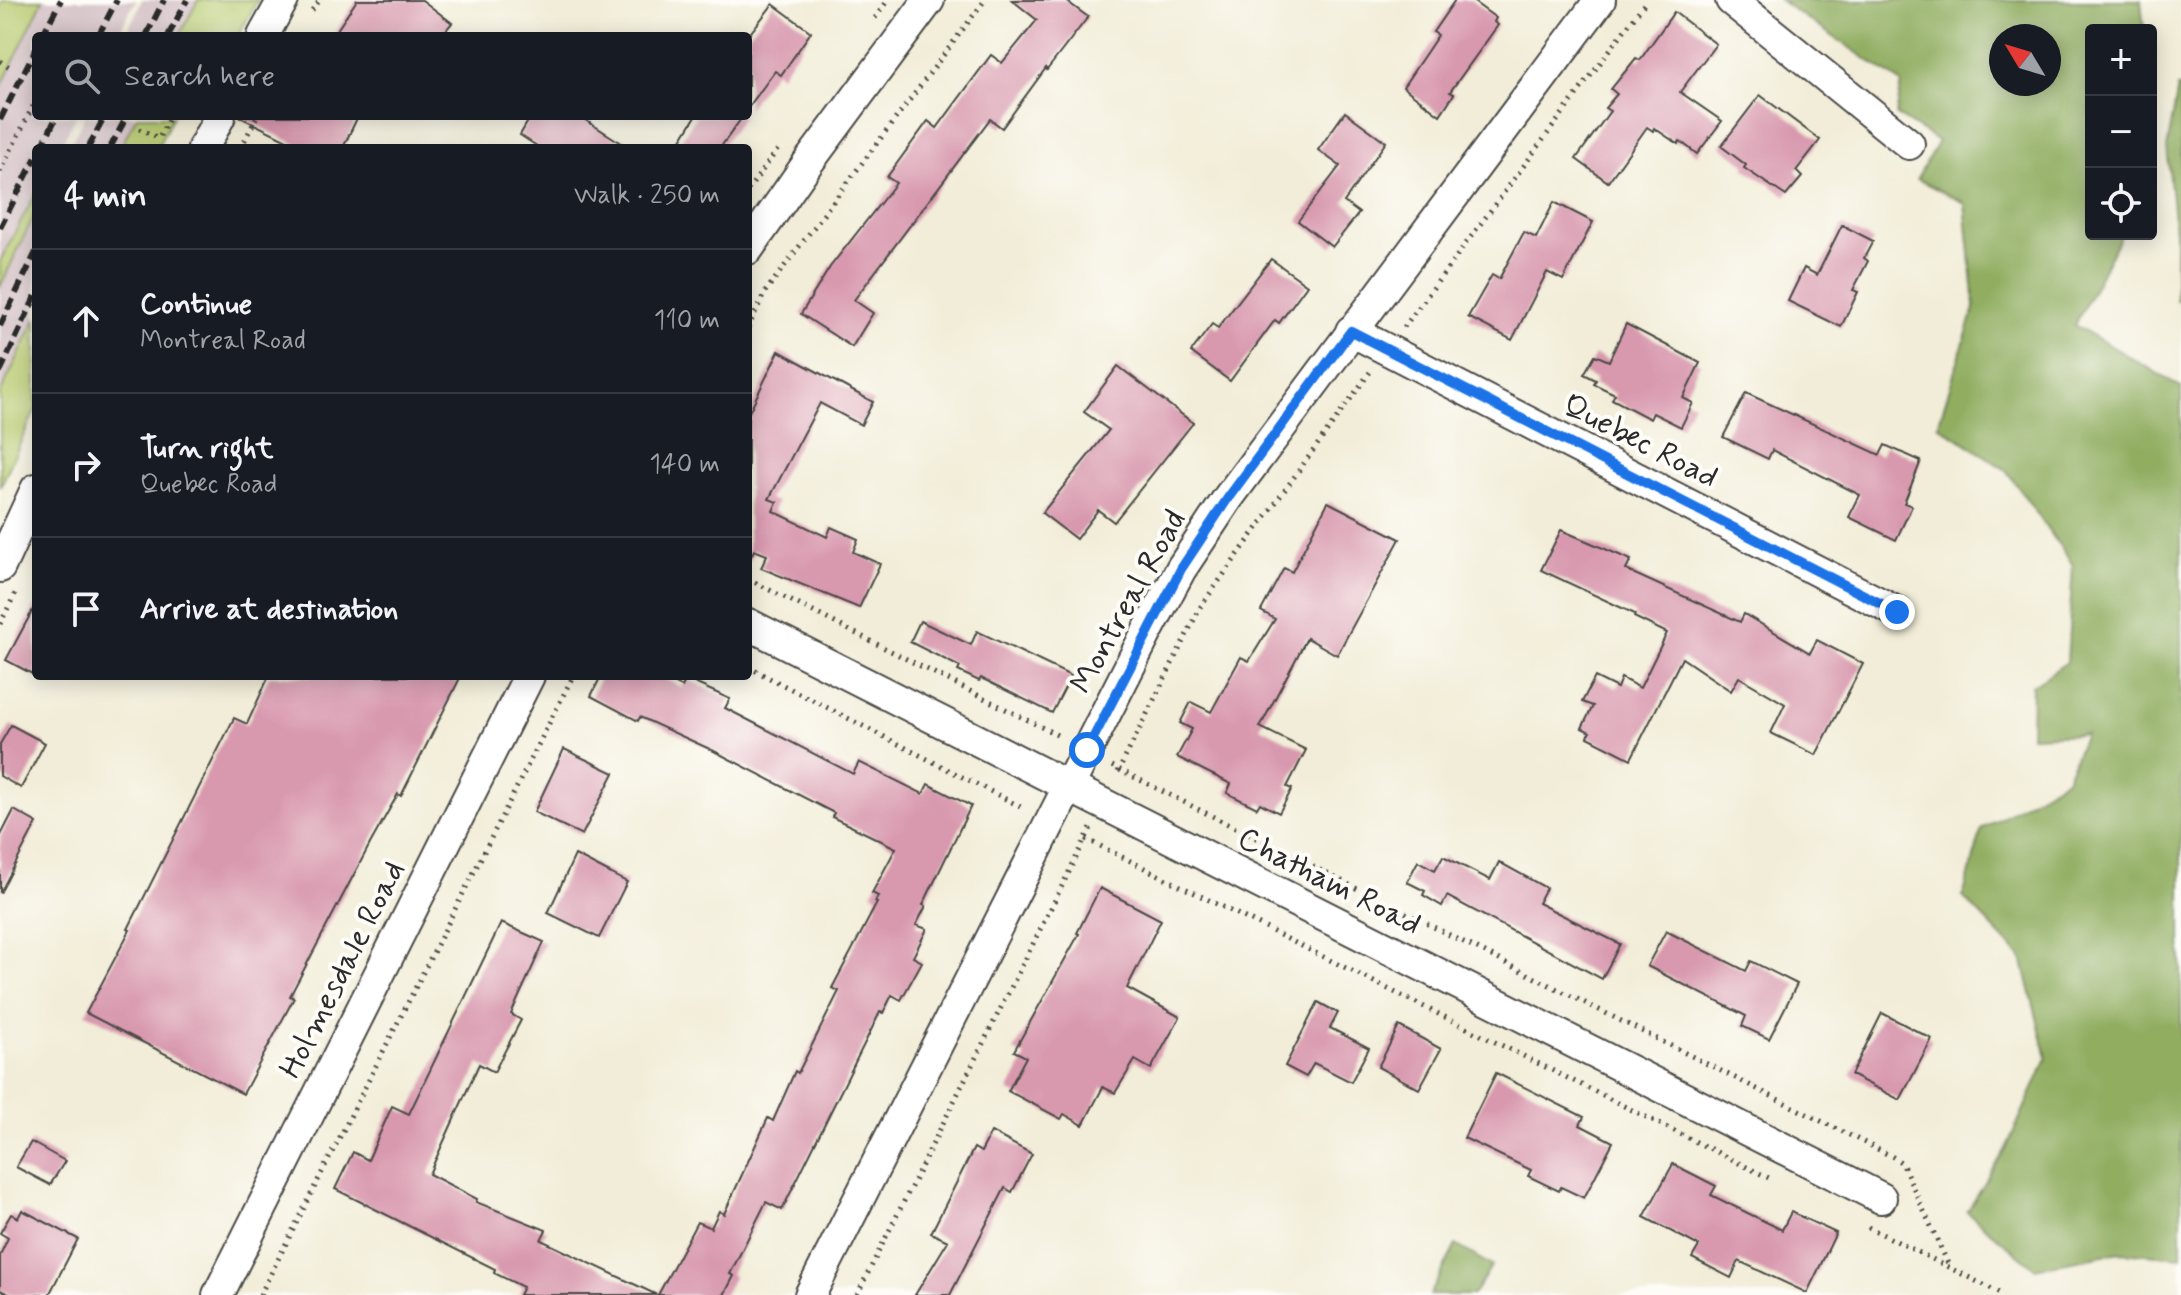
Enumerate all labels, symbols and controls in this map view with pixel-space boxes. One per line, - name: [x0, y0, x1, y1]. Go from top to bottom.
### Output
- north arrow: [1989, 24, 2061, 96]
- map controls: [2085, 24, 2157, 240]
- button: +: [2085, 24, 2157, 96]
- search box: [32, 32, 752, 120]
- icon: search: [60, 54, 104, 98]
- text: Search here: [124, 57, 275, 96]
- button: −: [2085, 96, 2157, 168]
- button: locate: [2085, 168, 2157, 240]
- text: 4 min: [64, 174, 147, 219]
- text: Walk · 250 m: [574, 179, 720, 213]
- text: Continue: [140, 285, 252, 324]
- icon: ahead: [64, 299, 108, 343]
- text: 110 m: [654, 304, 720, 338]
- text: Montreal Road: [140, 324, 306, 358]
- street label: Quebec Road: [1555, 385, 1725, 499]
- text: Turn right: [140, 429, 273, 468]
- icon: right: [64, 443, 108, 487]
- text: 140 m: [649, 448, 720, 482]
- text: Quebec Road: [140, 468, 277, 502]
- street label: Montreal Road: [1061, 503, 1197, 701]
- icon: arrive: [64, 587, 108, 631]
- text: Arrive at destination: [140, 590, 398, 629]
- route end: [1879, 594, 1915, 630]
- route start: [1069, 732, 1105, 768]
- street label: Chatham Road: [1230, 818, 1428, 946]
- street label: Holmesdale Road: [270, 854, 416, 1086]

